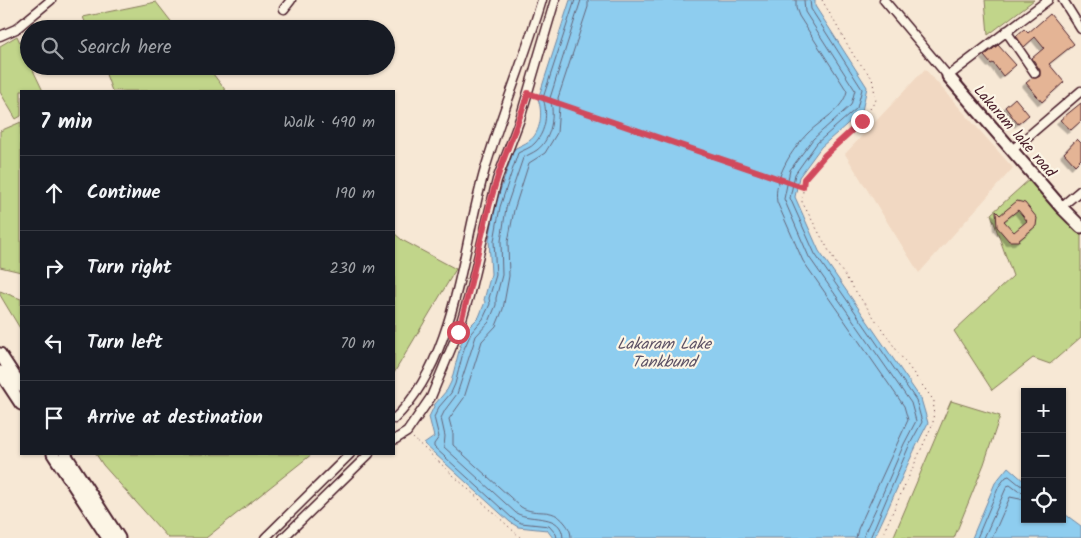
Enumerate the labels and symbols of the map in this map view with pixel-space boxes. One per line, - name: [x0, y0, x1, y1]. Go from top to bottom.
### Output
- street label: Lakaram lake road: [967, 80, 1062, 184]
- route end: [851, 110, 874, 133]
- route start: [447, 321, 470, 344]
- water label: Lakaram Lake Tankbund: [617, 332, 713, 375]

